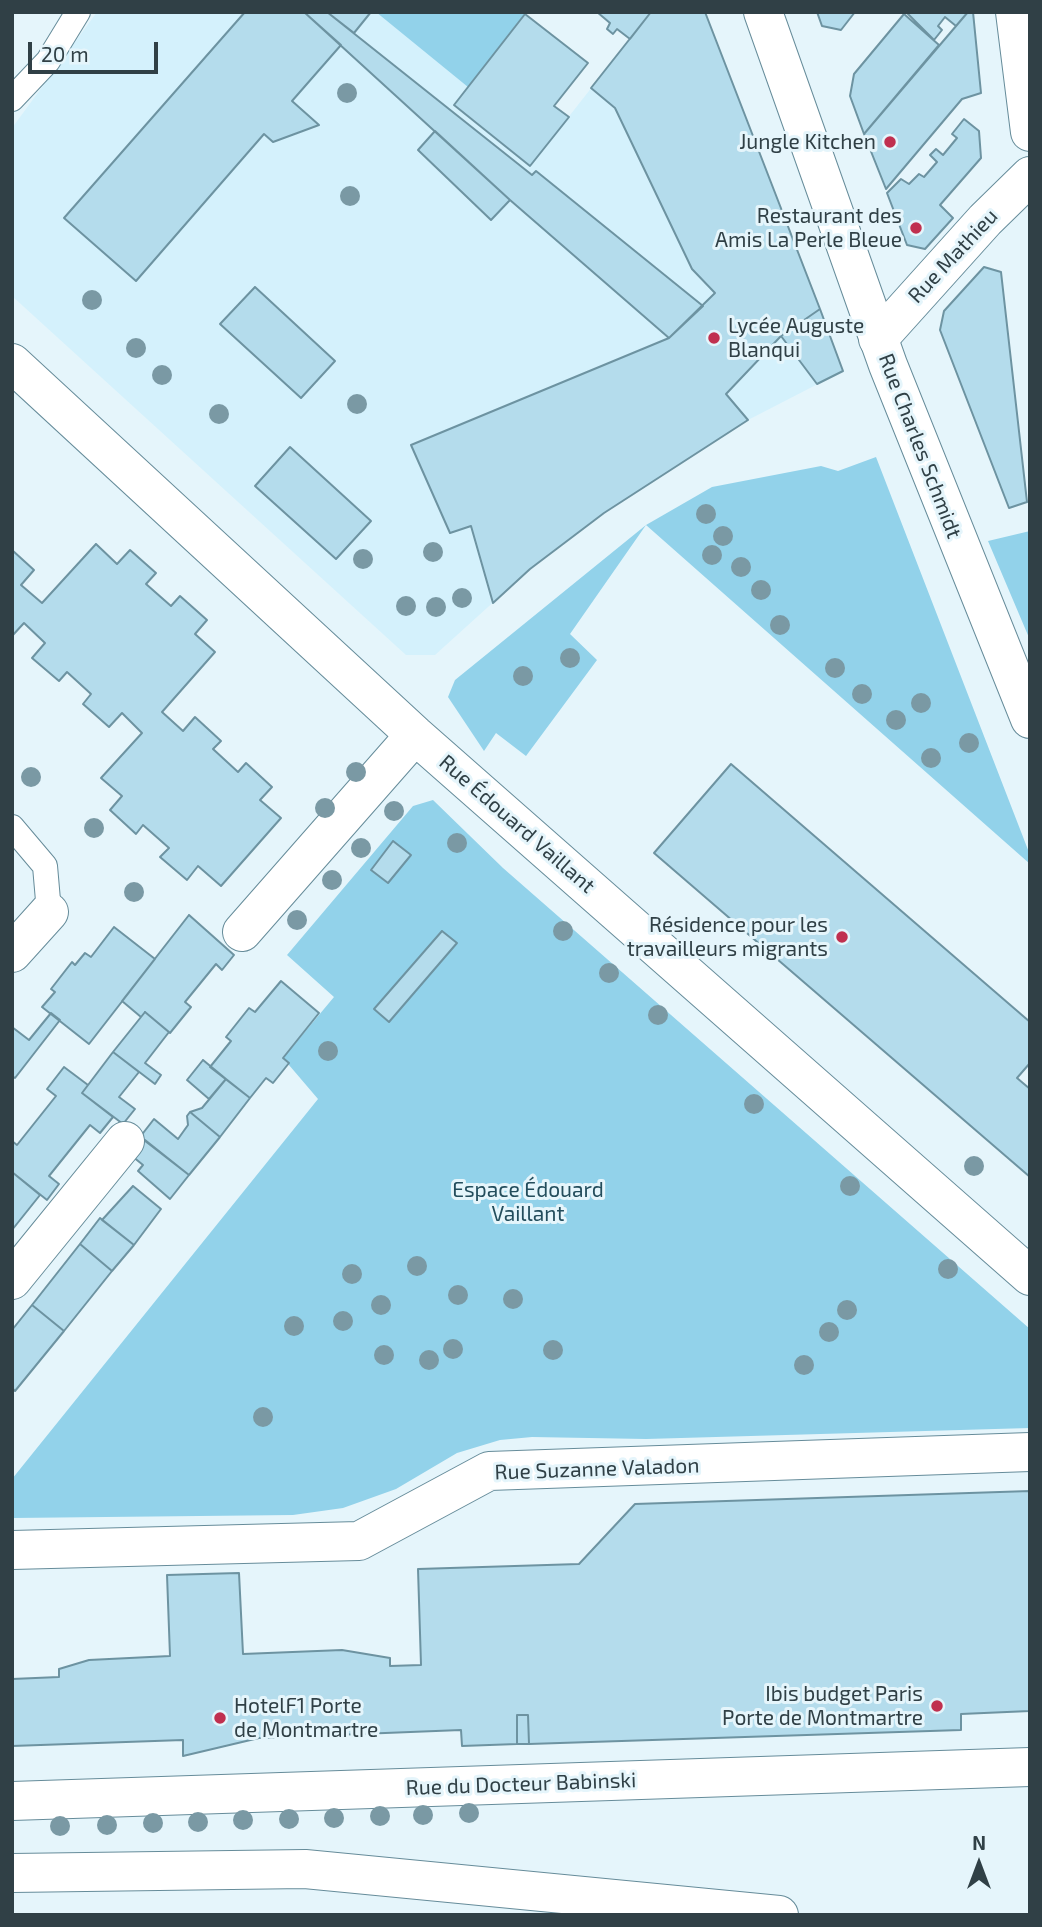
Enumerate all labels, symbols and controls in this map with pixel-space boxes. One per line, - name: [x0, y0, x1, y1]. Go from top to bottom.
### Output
- scale bar: [32, 28, 161, 72]
- text: 20 m: [41, 41, 89, 66]
- place label: Jungle Kitchen: [739, 129, 876, 155]
- marker: Jungle Kitchen: [882, 134, 898, 150]
- place label: Restaurant des Amis La Perle Bleue: [715, 203, 902, 253]
- street label: Rue Mathieu: [903, 204, 1003, 308]
- marker: Restaurant des Amis La Perle Bleue: [908, 220, 924, 236]
- place label: Lycée Auguste Blanqui: [728, 313, 864, 363]
- marker: Lycée Auguste Blanqui: [706, 330, 722, 346]
- street label: Rue Charles Schmidt: [873, 350, 967, 542]
- street label: Rue Édouard Vaillant: [434, 749, 600, 899]
- place label: Résidence pour les travailleurs migrants: [627, 912, 828, 962]
- marker: Résidence pour les travailleurs migrants: [834, 929, 850, 945]
- park label: Espace Édouard Vaillant: [452, 1177, 604, 1227]
- street label: Rue Suzanne Valadon: [494, 1453, 700, 1485]
- place label: Ibis budget Paris Porte de Montmartre: [722, 1681, 923, 1731]
- place label: HotelF1 Porte de Montmartre: [234, 1693, 378, 1743]
- marker: Ibis budget Paris Porte de Montmartre: [929, 1698, 945, 1714]
- marker: HotelF1 Porte de Montmartre: [212, 1710, 228, 1726]
- street label: Rue du Docteur Babinski: [405, 1767, 637, 1801]
- north arrow: [944, 1829, 1014, 1899]
- text: N: [972, 1831, 986, 1854]

